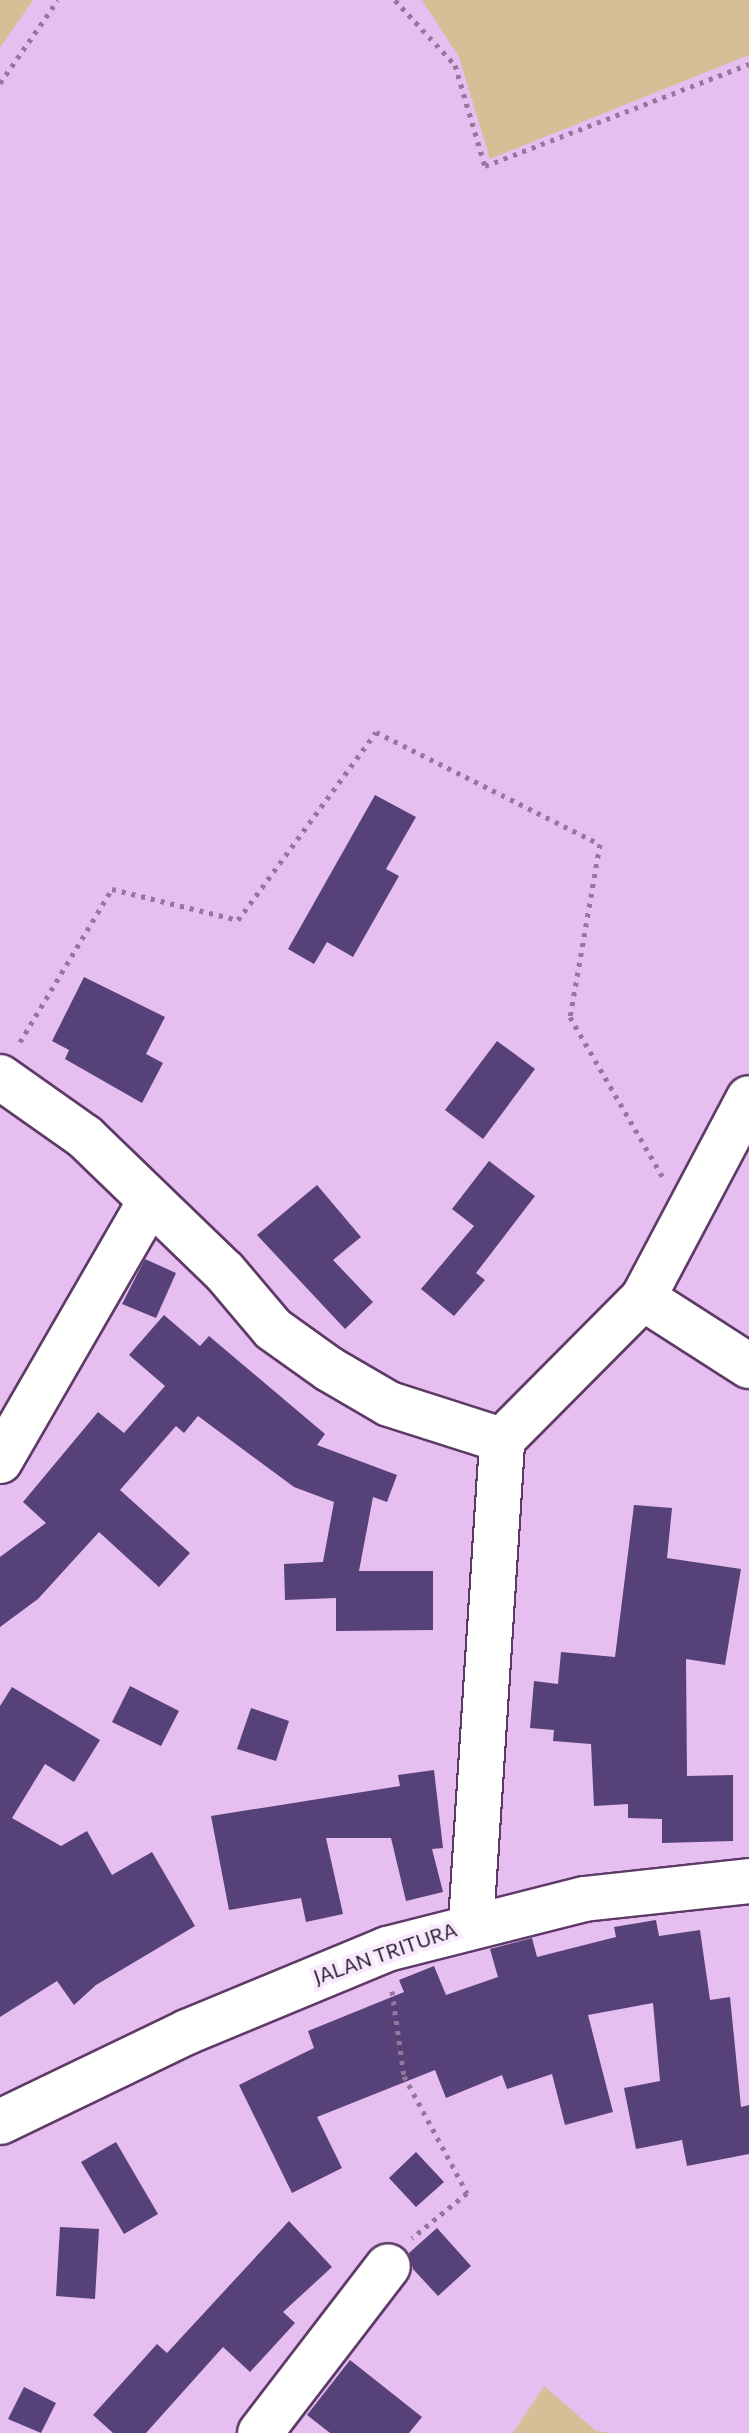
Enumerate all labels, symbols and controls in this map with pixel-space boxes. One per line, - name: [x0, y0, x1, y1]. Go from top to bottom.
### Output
- street label: JALAN TRITURA: [310, 1917, 460, 1989]

